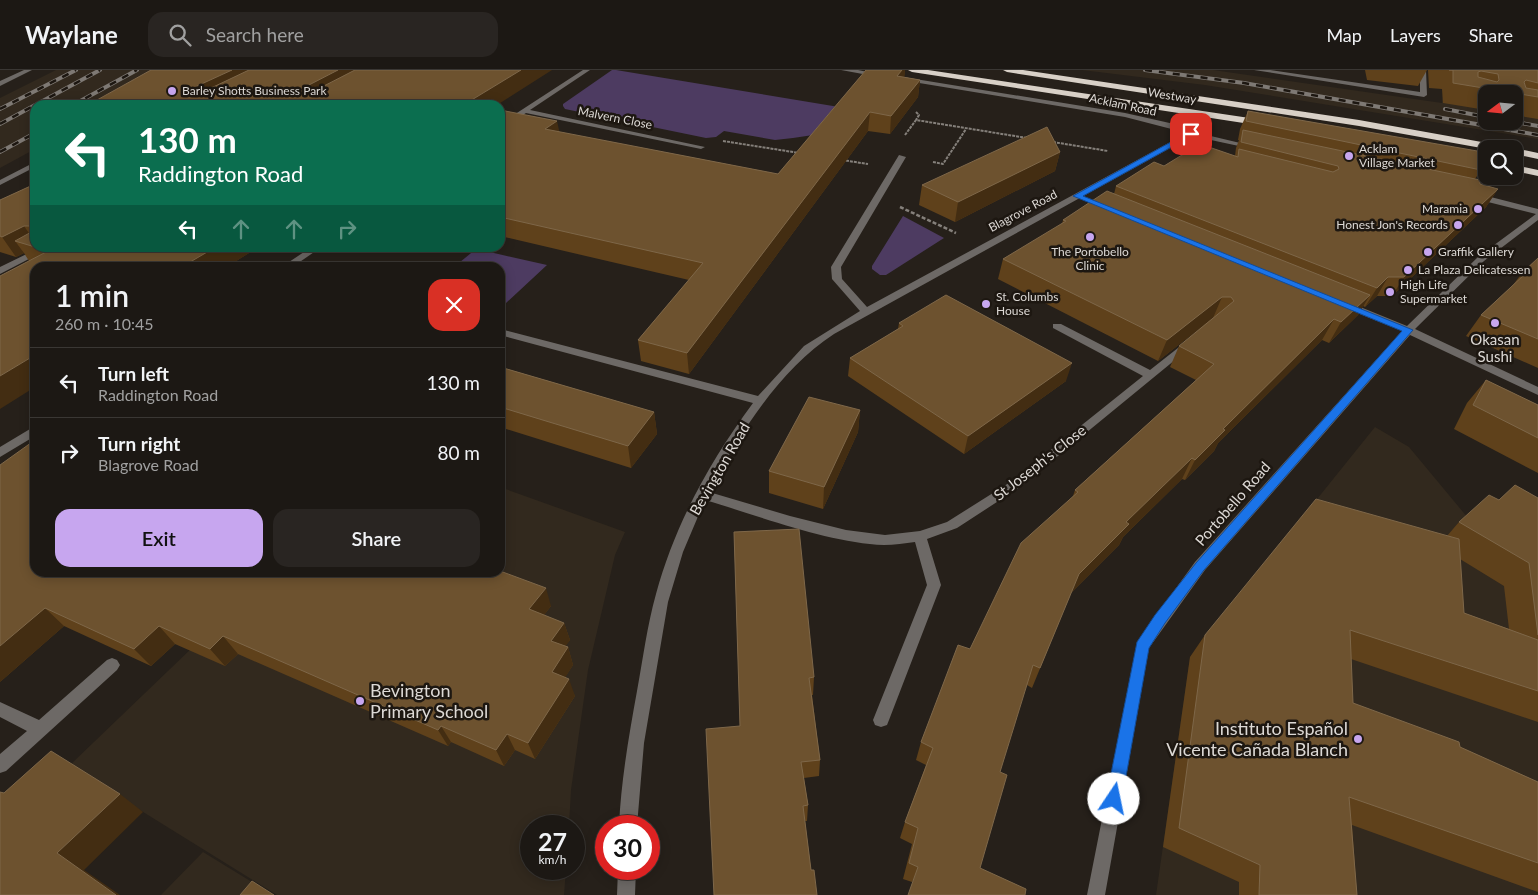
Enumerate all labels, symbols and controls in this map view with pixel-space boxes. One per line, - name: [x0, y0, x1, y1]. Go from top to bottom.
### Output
- search box: [148, 12, 498, 57]
- text: Waylane: [25, 20, 118, 49]
- icon: search: [166, 21, 194, 49]
- text: Search here: [206, 23, 304, 46]
- text: Map: [1326, 24, 1362, 46]
- text: Layers: [1390, 24, 1441, 46]
- text: Share: [1469, 24, 1513, 46]
- place label: Barley Shotts Business Park: [182, 83, 327, 98]
- street label: Westway: [1147, 84, 1198, 107]
- marker: Barley Shotts Business Park: [166, 85, 178, 97]
- north arrow: [1478, 85, 1522, 130]
- map controls: [1478, 85, 1523, 185]
- street label: Acklam Road: [1088, 90, 1158, 119]
- street label: Malvern Close: [577, 103, 654, 132]
- pin: [1170, 113, 1212, 155]
- text: 130 m: [138, 118, 237, 160]
- icon: left: [55, 120, 120, 185]
- icon: arrive: [1177, 120, 1205, 148]
- button: search: [1478, 140, 1523, 185]
- place label: Acklam Village Market: [1359, 141, 1436, 170]
- marker: Acklam Village Market: [1343, 150, 1355, 162]
- text: Raddington Road: [138, 160, 303, 187]
- street label: Blagrove Road: [986, 186, 1060, 235]
- place label: Maramia: [1422, 201, 1468, 216]
- marker: Maramia: [1472, 203, 1484, 215]
- icon: left: [174, 215, 202, 243]
- icon: ahead: [227, 215, 255, 243]
- icon: ahead: [280, 215, 308, 243]
- icon: right: [333, 215, 361, 243]
- place label: Honest Jon's Records: [1336, 217, 1448, 232]
- marker: Honest Jon's Records: [1452, 219, 1464, 231]
- marker: The Portobello Clinic: [1084, 231, 1096, 243]
- place label: The Portobello Clinic: [1051, 244, 1129, 273]
- place label: Graffik Gallery: [1438, 244, 1515, 259]
- marker: Graffik Gallery: [1422, 246, 1434, 258]
- place label: La Plaza Delicatessen: [1418, 262, 1530, 277]
- marker: La Plaza Delicatessen: [1402, 264, 1414, 276]
- text: 1 min: [55, 277, 129, 313]
- place label: High Life Supermarket: [1400, 277, 1468, 306]
- button: close: [428, 279, 480, 331]
- marker: High Life Supermarket: [1384, 286, 1396, 298]
- place label: St. Columbs House: [996, 289, 1058, 318]
- marker: St. Columbs House: [980, 298, 992, 310]
- text: 260 m · 10:45: [55, 314, 154, 333]
- marker: Okasan Sushi: [1489, 317, 1501, 329]
- place label: Okasan Sushi: [1470, 330, 1520, 365]
- text: Turn left: [98, 362, 169, 385]
- icon: left: [55, 369, 83, 397]
- text: 130 m: [426, 371, 480, 394]
- text: Raddington Road: [98, 385, 218, 404]
- street label: Bevington Road: [685, 419, 753, 518]
- street label: St Joseph's Close: [990, 421, 1089, 504]
- text: Turn right: [98, 432, 180, 455]
- icon: right: [55, 439, 83, 467]
- text: 80 m: [437, 441, 480, 464]
- text: Blagrove Road: [98, 455, 199, 474]
- street label: Portobello Road: [1191, 458, 1274, 549]
- button: Exit: [55, 509, 263, 567]
- button: Share: [273, 509, 480, 567]
- place label: Bevington Primary School: [370, 679, 488, 722]
- marker: Bevington Primary School: [354, 695, 366, 707]
- place label: Instituto Español Vicente Cañada Blanch: [1166, 717, 1348, 760]
- marker: Instituto Español Vicente Cañada Blanch: [1352, 733, 1364, 745]
- position arrow: [1087, 772, 1139, 824]
- speed limit sign: 30: [595, 815, 660, 880]
- text: 27: [538, 826, 567, 856]
- text: km/h: [538, 852, 567, 867]

